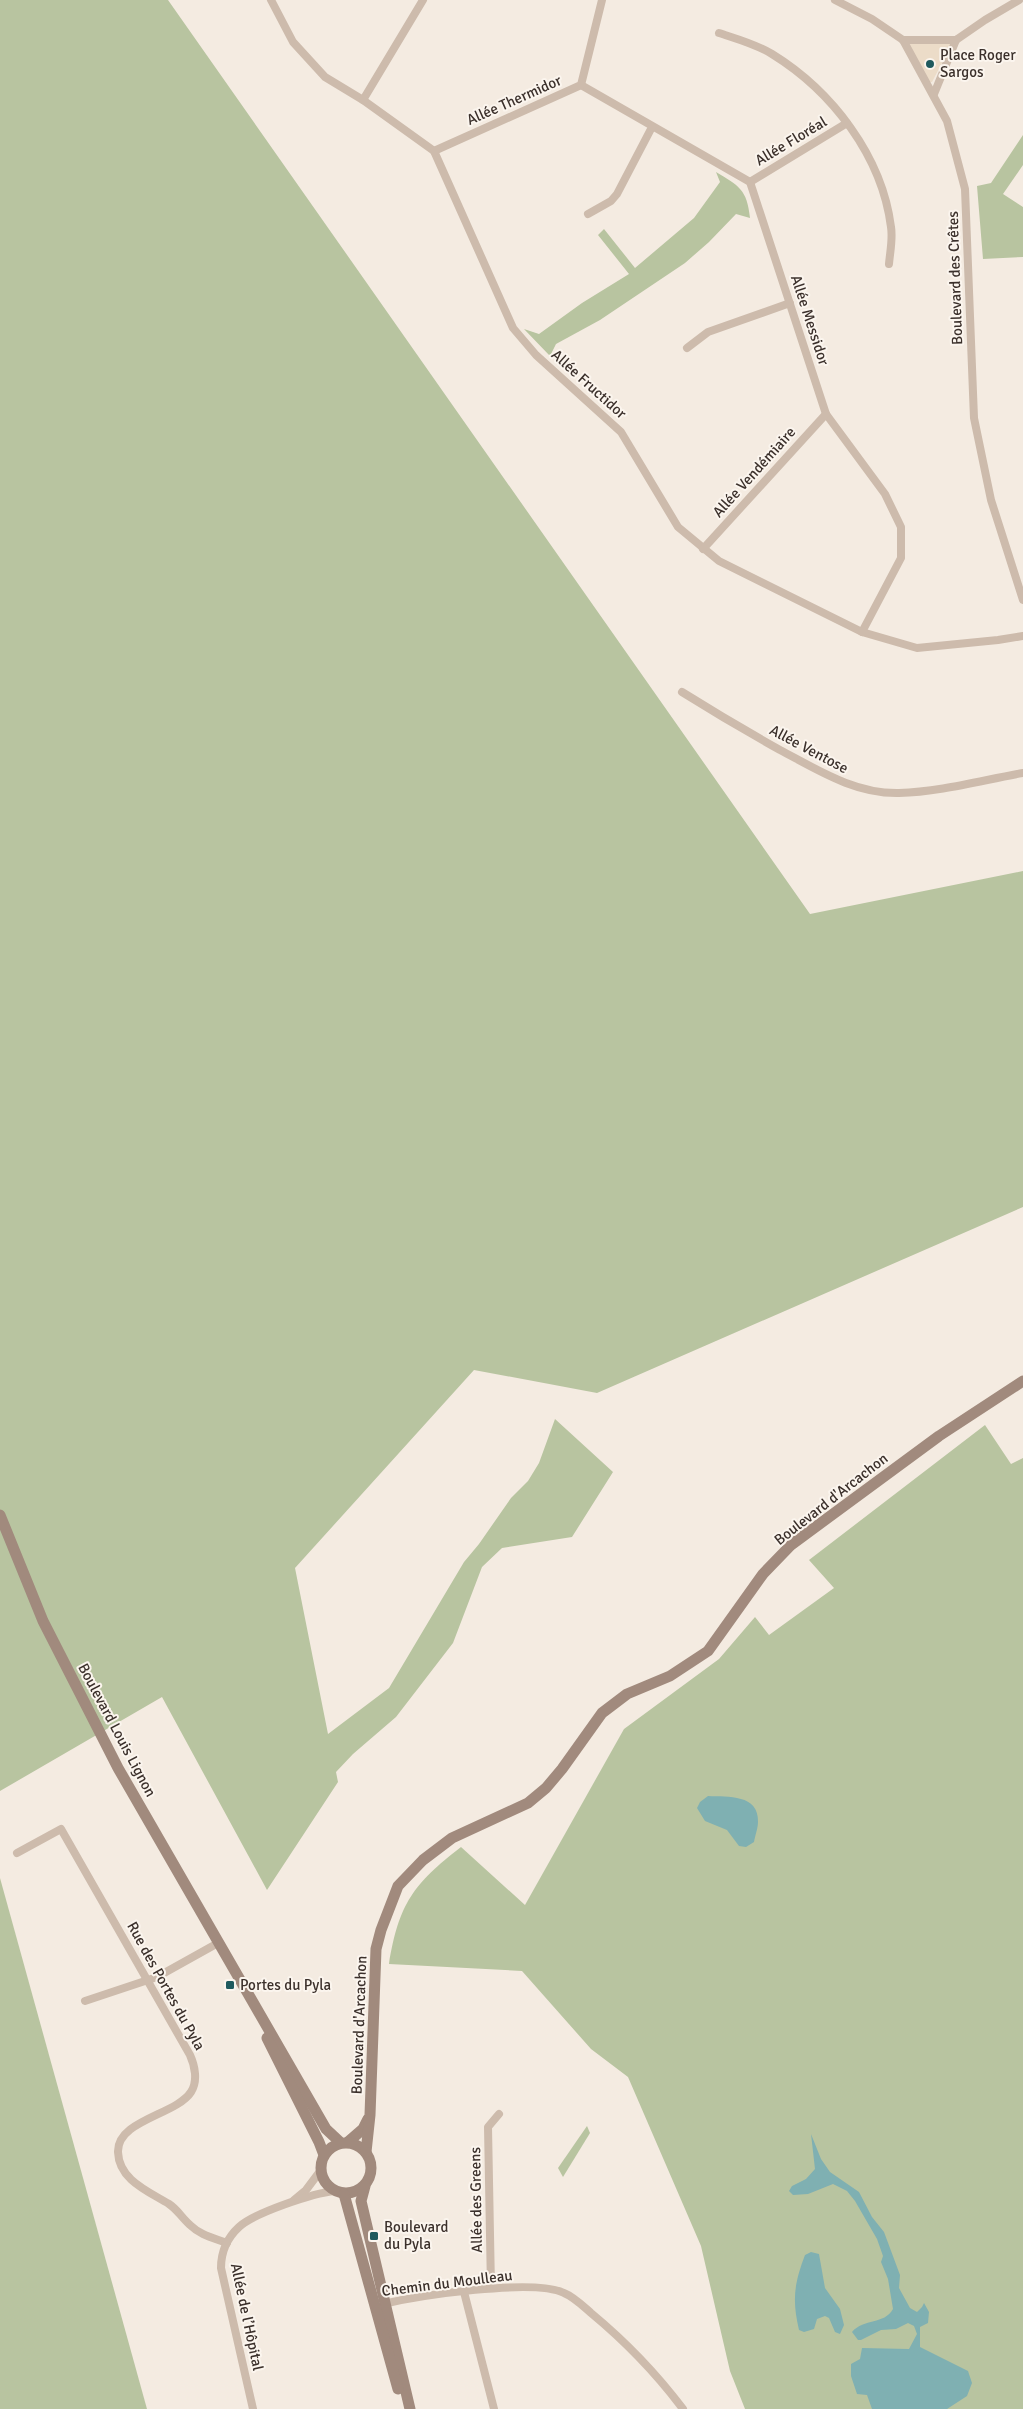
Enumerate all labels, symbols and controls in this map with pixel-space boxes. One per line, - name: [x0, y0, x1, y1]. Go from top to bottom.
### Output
- place label: Place Roger Sargos: [940, 46, 1016, 81]
- marker: Place Roger Sargos: [924, 58, 936, 70]
- street label: Allée Thermidor: [464, 71, 565, 129]
- street label: Allée Floréal: [752, 113, 830, 169]
- street label: Boulevard des Crêtes: [944, 210, 966, 345]
- street label: Allée Messidor: [787, 273, 833, 368]
- street label: Allée Fructidor: [548, 346, 631, 423]
- street label: Allée Vendémiaire: [709, 423, 799, 521]
- street label: Allée Ventose: [767, 721, 851, 777]
- street label: Boulevard d'Arcachon: [771, 1449, 891, 1549]
- street label: Boulevard Louis Lignon: [74, 1660, 160, 1800]
- street label: Rue des Portes du Pyla: [123, 1919, 209, 2053]
- street label: Boulevard d'Arcachon: [348, 1955, 370, 2095]
- place label: Portes du Pyla: [240, 1976, 331, 1994]
- marker: Portes du Pyla: [224, 1979, 236, 1991]
- street label: Allée des Greens: [466, 2147, 486, 2253]
- place label: Boulevard du Pyla: [384, 2218, 448, 2253]
- marker: Boulevard du Pyla: [368, 2230, 380, 2242]
- street label: Allée de l’Hôpital: [227, 2262, 267, 2372]
- street label: Chemin du Moulleau: [381, 2266, 513, 2300]

